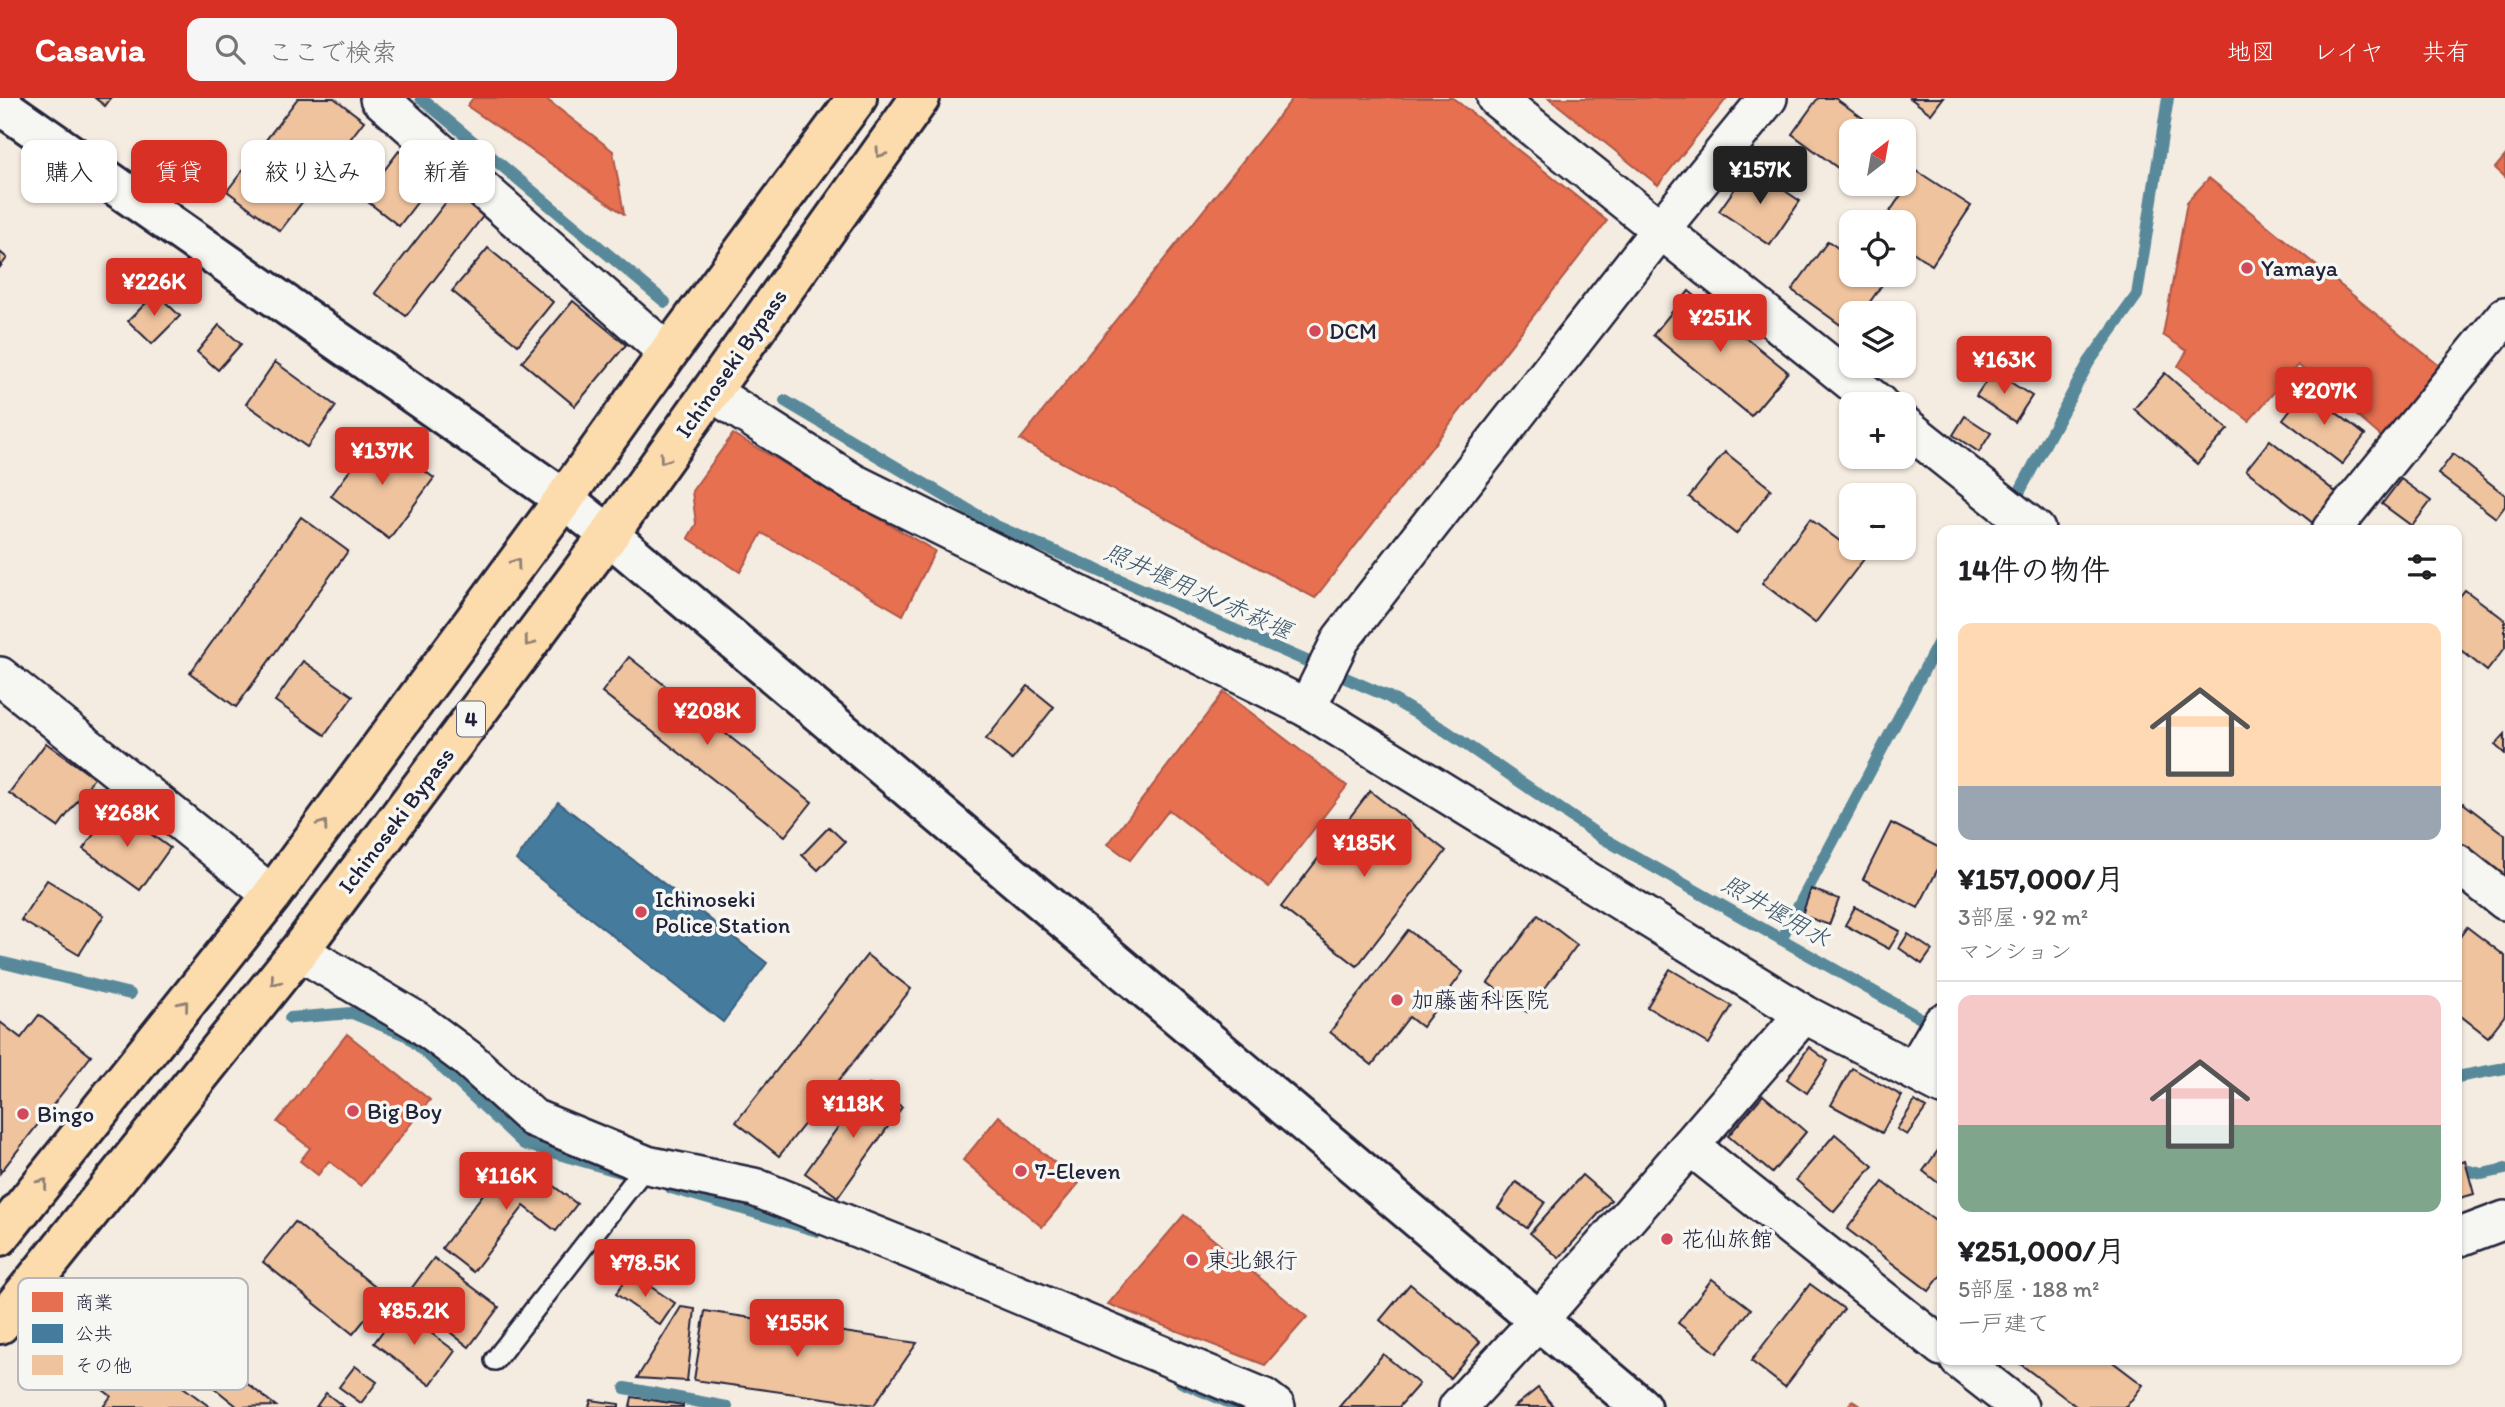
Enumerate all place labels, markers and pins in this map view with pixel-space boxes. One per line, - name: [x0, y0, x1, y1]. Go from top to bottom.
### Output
- pin: ¥157K: [1711, 146, 1809, 206]
- place label: Yamaya: [2261, 254, 2338, 282]
- pin: ¥226K: [105, 258, 203, 318]
- marker: Yamaya: [2239, 260, 2255, 276]
- pin: ¥251K: [1671, 294, 1769, 354]
- place label: DCM: [1329, 317, 1377, 345]
- marker: DCM: [1307, 323, 1323, 339]
- pin: ¥163K: [1955, 336, 2053, 396]
- pin: ¥207K: [2275, 368, 2373, 427]
- pin: ¥137K: [333, 428, 431, 487]
- pin: ¥208K: [658, 688, 756, 747]
- pin: ¥268K: [78, 790, 176, 849]
- pin: ¥185K: [1315, 820, 1413, 879]
- place label: Ichinoseki Police Station: [655, 885, 790, 939]
- marker: Ichinoseki Police Station: [633, 904, 649, 920]
- place label: 加藤歯科医院: [1411, 986, 1549, 1014]
- marker: 加藤歯科医院: [1389, 992, 1405, 1008]
- pin: ¥118K: [804, 1080, 902, 1140]
- place label: Big Boy: [367, 1097, 442, 1125]
- place label: Bingo: [37, 1100, 94, 1128]
- marker: Big Boy: [345, 1103, 361, 1119]
- marker: Bingo: [15, 1106, 31, 1122]
- pin: ¥116K: [457, 1152, 555, 1212]
- place label: 7-Eleven: [1035, 1157, 1120, 1185]
- marker: 7-Eleven: [1013, 1163, 1029, 1179]
- place label: 花仙旅館: [1681, 1225, 1773, 1253]
- marker: 花仙旅館: [1659, 1231, 1675, 1247]
- pin: ¥78.5K: [588, 1240, 702, 1299]
- place label: 東北銀行: [1206, 1246, 1298, 1274]
- marker: 東北銀行: [1184, 1252, 1200, 1268]
- pin: ¥85.2K: [357, 1288, 471, 1347]
- pin: ¥155K: [748, 1300, 846, 1359]

